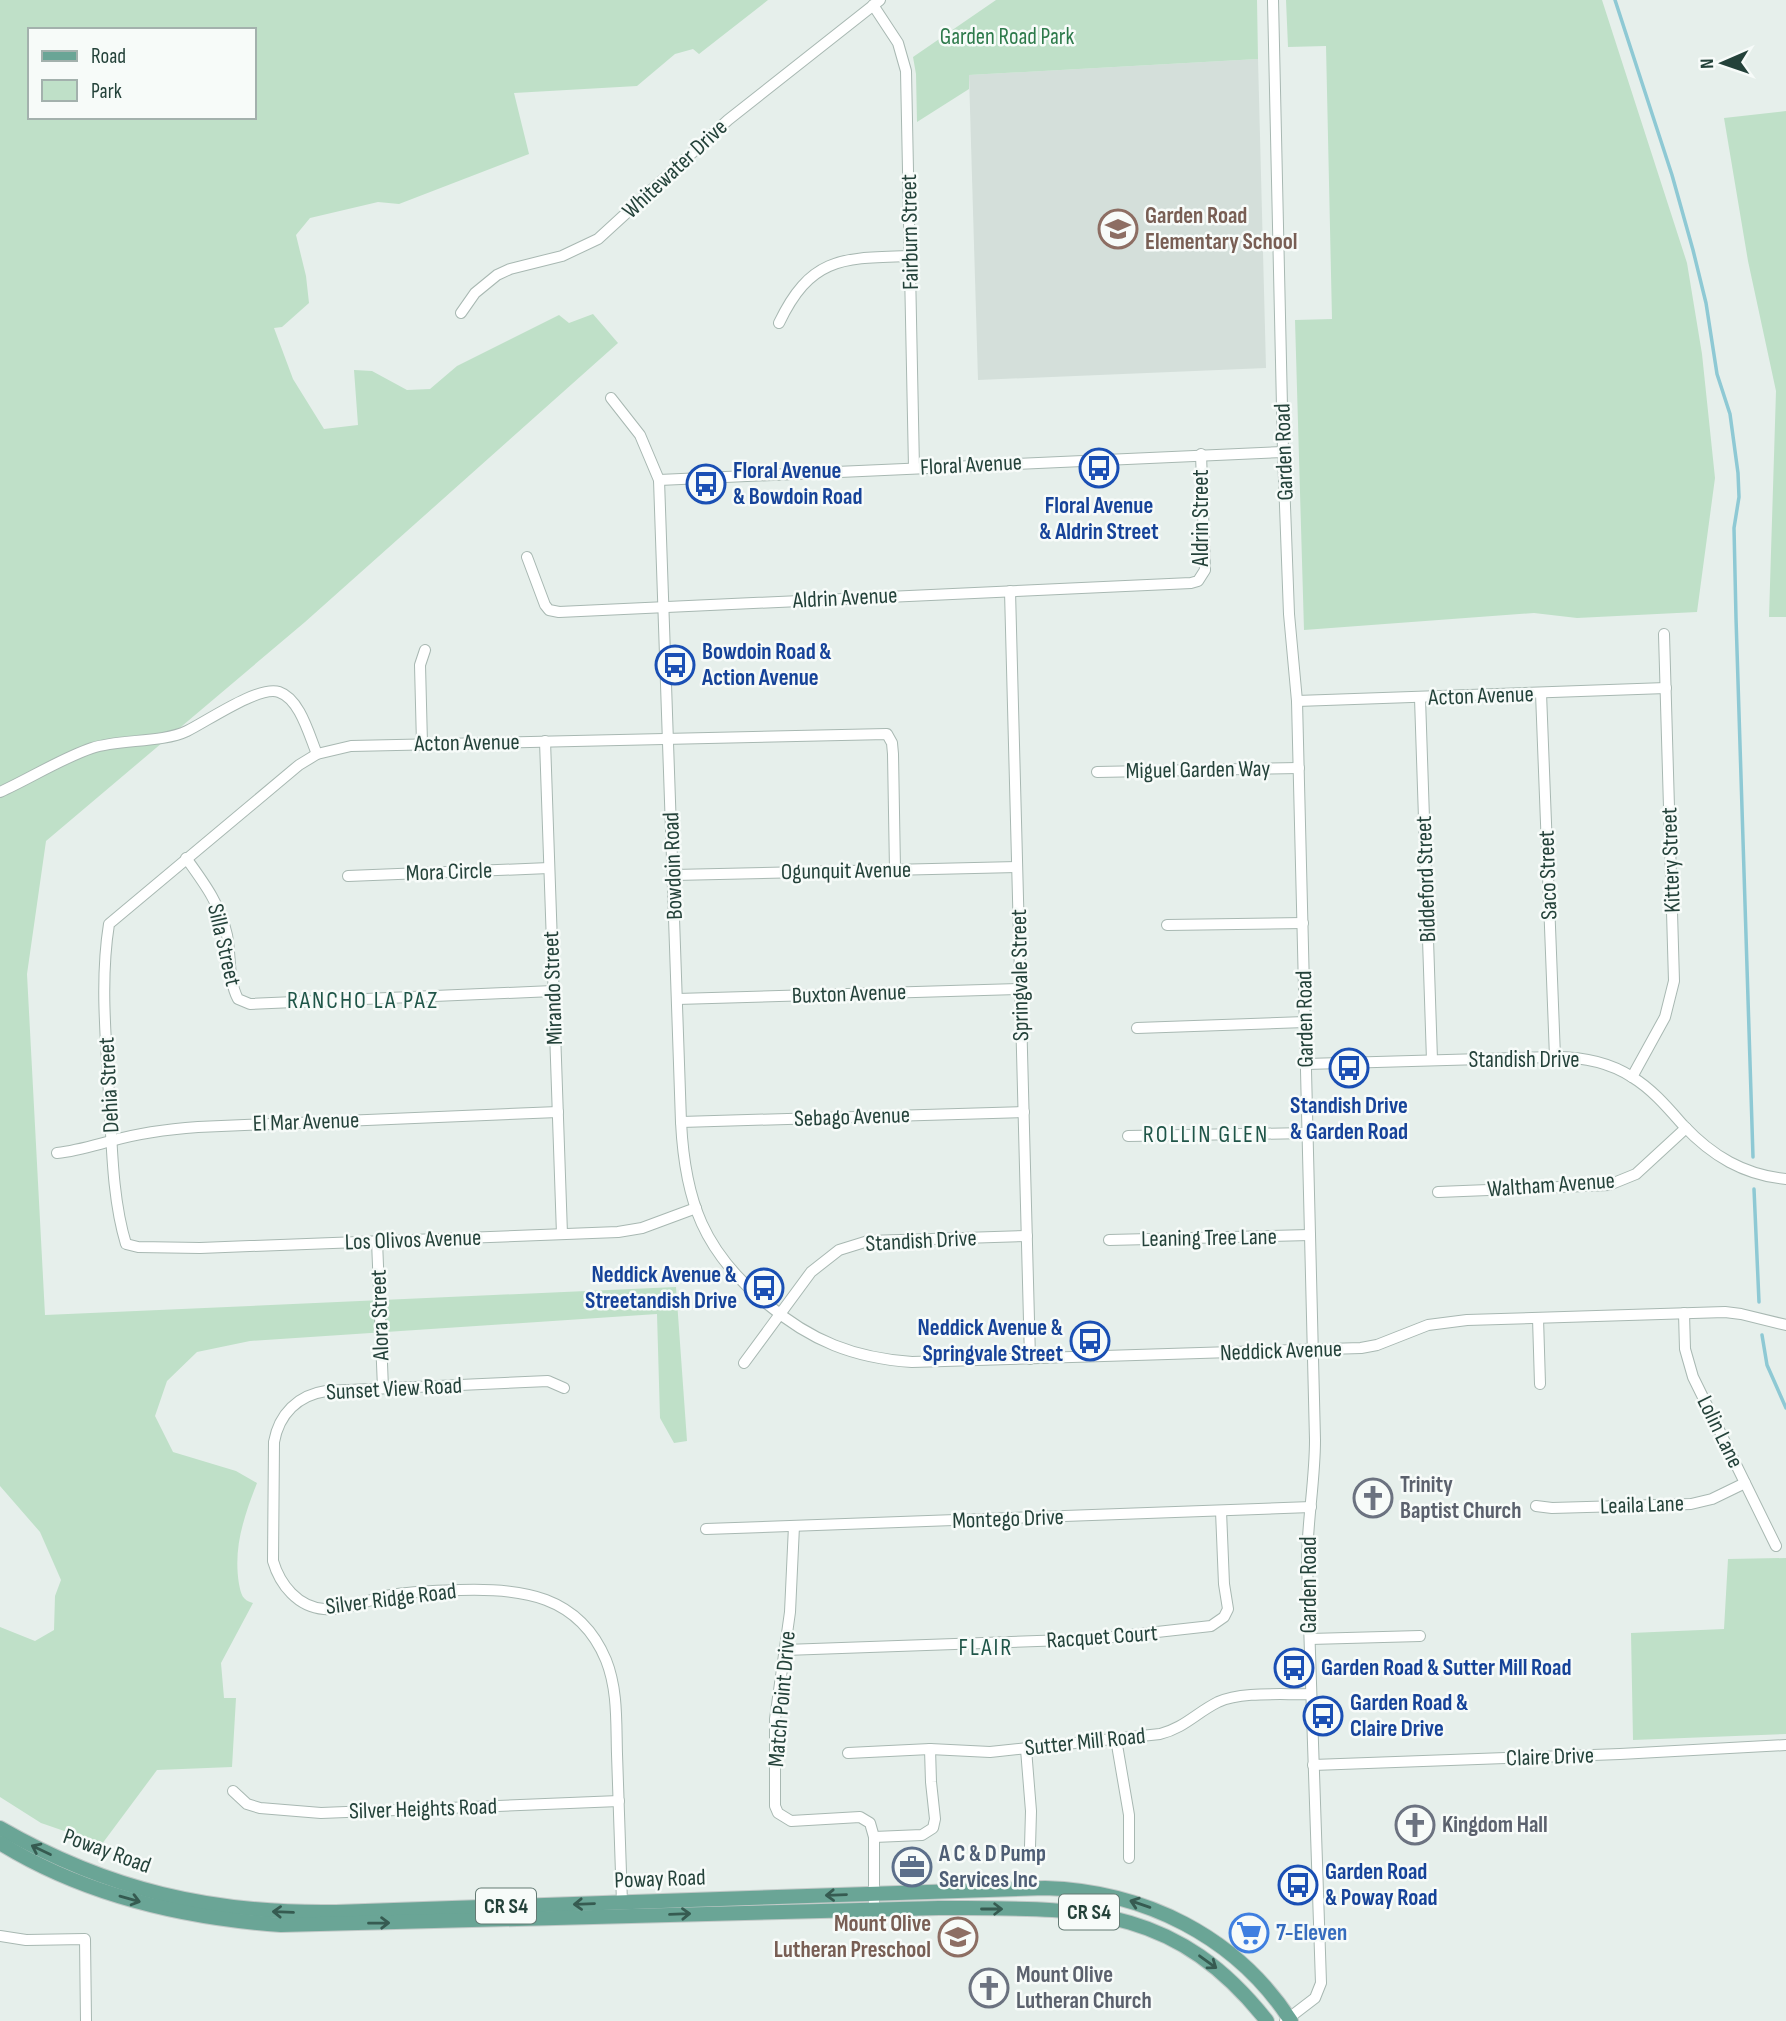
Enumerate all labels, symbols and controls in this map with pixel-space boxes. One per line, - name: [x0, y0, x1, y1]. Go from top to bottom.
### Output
- park label: Garden Road Park: [940, 23, 1074, 51]
- legend: [28, 28, 256, 119]
- north arrow: [1688, 28, 1758, 98]
- text: Road: [91, 44, 126, 69]
- text: N: [1696, 58, 1719, 69]
- text: Park: [91, 79, 122, 104]
- street label: Whitewater Drive: [617, 113, 733, 225]
- street label: Fairburn Street: [895, 174, 925, 290]
- place label: Garden Road Elementary School: [1145, 202, 1297, 256]
- school or university icon: Garden Road Elementary School: [1097, 208, 1139, 250]
- street label: Garden Road: [1268, 403, 1300, 501]
- bus stop icon: Floral Avenue & Aldrin Street: [1078, 447, 1120, 489]
- street label: Floral Avenue: [919, 448, 1023, 482]
- place label: Floral Avenue & Bowdoin Road: [733, 457, 862, 511]
- bus stop icon: Floral Avenue & Bowdoin Road: [685, 463, 727, 505]
- street label: Aldrin Street: [1187, 470, 1215, 567]
- place label: Floral Avenue & Aldrin Street: [1039, 492, 1159, 546]
- street label: Aldrin Avenue: [791, 581, 898, 615]
- place label: Bowdoin Road & Action Avenue: [701, 638, 832, 692]
- bus stop icon: Bowdoin Road & Action Avenue: [654, 644, 696, 686]
- street label: Acton Avenue: [1427, 680, 1534, 712]
- street label: Acton Avenue: [413, 728, 520, 758]
- street label: Miguel Garden Way: [1125, 755, 1271, 785]
- street label: Kittery Street: [1655, 807, 1687, 913]
- street label: Bowdoin Road: [657, 812, 689, 920]
- street label: Biddeford Street: [1410, 815, 1442, 943]
- street label: Saco Street: [1532, 830, 1564, 920]
- street label: Ogunquit Avenue: [781, 856, 911, 886]
- street label: Mora Circle: [405, 857, 493, 887]
- street label: Silla Street: [201, 901, 247, 989]
- street label: Springvale Street: [1005, 909, 1035, 1041]
- street label: Mirando Street: [537, 930, 569, 1046]
- street label: Garden Road: [1290, 970, 1320, 1068]
- street label: Buxton Avenue: [791, 978, 907, 1010]
- district label: RANCHO LA PAZ: [287, 986, 439, 1015]
- street label: Dehia Street: [93, 1036, 125, 1134]
- street label: Standish Drive: [1468, 1046, 1580, 1074]
- bus stop icon: Standish Drive & Garden Road: [1328, 1047, 1370, 1089]
- place label: Standish Drive & Garden Road: [1290, 1092, 1408, 1146]
- street label: Sebago Avenue: [794, 1101, 910, 1133]
- street label: El Mar Avenue: [252, 1106, 360, 1138]
- district label: ROLLIN GLEN: [1143, 1120, 1269, 1149]
- street label: Waltham Avenue: [1486, 1167, 1616, 1203]
- street label: Leaning Tree Lane: [1141, 1223, 1277, 1253]
- street label: Los Olivos Avenue: [344, 1224, 482, 1256]
- street label: Standish Drive: [865, 1224, 977, 1258]
- place label: Neddick Avenue & Streetandish Drive: [585, 1261, 738, 1315]
- bus stop icon: Neddick Avenue & Streetandish Drive: [743, 1267, 785, 1309]
- street label: Alora Street: [364, 1269, 396, 1362]
- place label: Neddick Avenue & Springvale Street: [918, 1314, 1064, 1368]
- bus stop icon: Neddick Avenue & Springvale Street: [1069, 1320, 1111, 1362]
- street label: Neddick Avenue: [1219, 1335, 1343, 1367]
- street label: Sunset View Road: [325, 1371, 463, 1407]
- street label: Lolin Lane: [1691, 1391, 1749, 1473]
- place label: Trinity Baptist Church: [1400, 1471, 1522, 1525]
- church icon: Trinity Baptist Church: [1352, 1477, 1394, 1519]
- street label: Leaila Lane: [1600, 1490, 1684, 1520]
- street label: Montego Drive: [952, 1503, 1064, 1535]
- street label: Garden Road: [1295, 1536, 1323, 1634]
- street label: Silver Ridge Road: [324, 1577, 458, 1621]
- street label: Racquet Court: [1045, 1619, 1159, 1655]
- street label: Match Point Drive: [762, 1630, 802, 1768]
- district label: FLAIR: [959, 1633, 1013, 1662]
- bus stop icon: Garden Road & Sutter Mill Road: [1273, 1647, 1315, 1689]
- place label: Garden Road & Sutter Mill Road: [1321, 1654, 1571, 1682]
- place label: Garden Road & Claire Drive: [1350, 1689, 1469, 1743]
- bus stop icon: Garden Road & Claire Drive: [1302, 1695, 1344, 1737]
- street label: Sutter Mill Road: [1023, 1722, 1147, 1762]
- street label: Claire Drive: [1506, 1741, 1594, 1773]
- street label: Silver Heights Road: [349, 1792, 497, 1826]
- church icon: Kingdom Hall: [1394, 1804, 1436, 1846]
- place label: Kingdom Hall: [1442, 1811, 1548, 1839]
- street label: Poway Road: [59, 1822, 155, 1880]
- place label: A C & D Pump Services Inc: [938, 1840, 1046, 1894]
- one-way arrow: [31, 1843, 52, 1857]
- office icon: A C & D Pump Services Inc: [891, 1846, 933, 1888]
- place label: Garden Road & Poway Road: [1325, 1858, 1438, 1912]
- street label: Poway Road: [614, 1863, 706, 1895]
- bus stop icon: Garden Road & Poway Road: [1277, 1864, 1319, 1906]
- road number: CR S4: [476, 1888, 536, 1924]
- one-way arrow: [824, 1888, 847, 1902]
- one-way arrow: [119, 1893, 141, 1906]
- road number: CR S4: [1059, 1895, 1119, 1930]
- one-way arrow: [1130, 1896, 1152, 1909]
- one-way arrow: [573, 1897, 596, 1911]
- one-way arrow: [980, 1902, 1003, 1916]
- one-way arrow: [272, 1905, 295, 1919]
- one-way arrow: [668, 1908, 691, 1921]
- place label: Mount Olive Lutheran Preschool: [774, 1910, 931, 1964]
- supermarket icon: 7-Eleven: [1228, 1912, 1270, 1954]
- school or university icon: Mount Olive Lutheran Preschool: [937, 1916, 979, 1958]
- one-way arrow: [367, 1917, 390, 1930]
- place label: 7-Eleven: [1276, 1919, 1347, 1947]
- one-way arrow: [1198, 1955, 1217, 1969]
- place label: Mount Olive Lutheran Church: [1016, 1961, 1152, 2015]
- church icon: Mount Olive Lutheran Church: [968, 1967, 1010, 2009]

